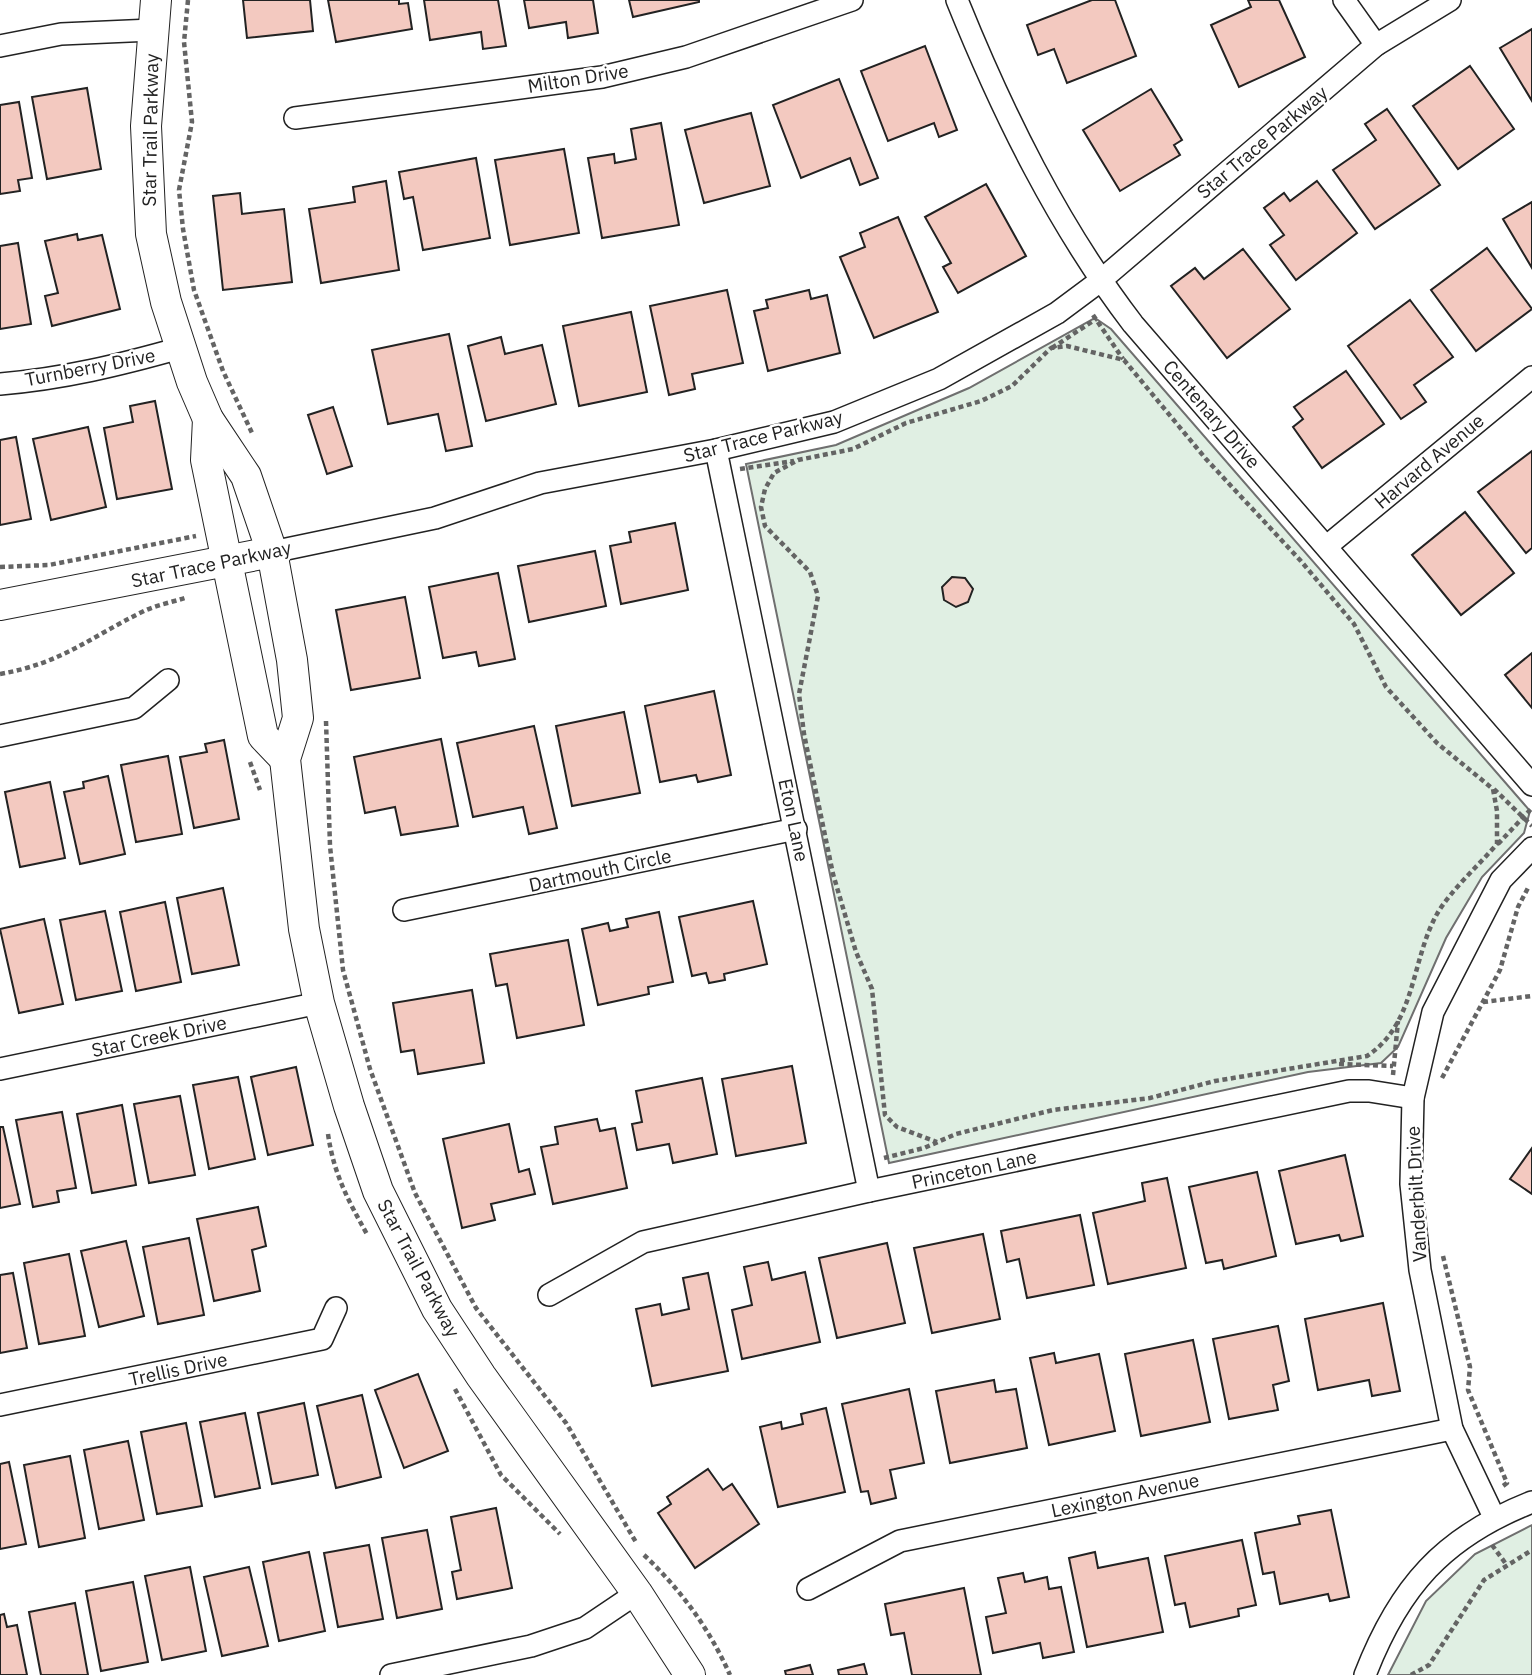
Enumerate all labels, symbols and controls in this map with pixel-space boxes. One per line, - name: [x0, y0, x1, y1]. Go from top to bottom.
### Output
- street label: Star Trail Parkway: [137, 53, 163, 207]
- street label: Milton Drive: [526, 58, 630, 98]
- street label: Star Trace Parkway: [1192, 80, 1333, 204]
- street label: Turnberry Drive: [23, 343, 157, 391]
- street label: Centenary Drive: [1158, 355, 1266, 473]
- street label: Star Trace Parkway: [681, 404, 846, 467]
- street label: Harvard Avenue: [1369, 408, 1489, 514]
- street label: Star Trace Parkway: [129, 535, 294, 593]
- street label: Eton Lane: [773, 776, 815, 864]
- street label: Dartmouth Circle: [527, 843, 673, 897]
- street label: Star Creek Drive: [89, 1010, 229, 1062]
- street label: Vanderbilt Drive: [1400, 1125, 1432, 1263]
- street label: Princeton Lane: [909, 1144, 1039, 1194]
- street label: Star Trail Parkway: [372, 1195, 466, 1342]
- street label: Trellis Drive: [127, 1347, 229, 1391]
- street label: Lexington Avenue: [1049, 1468, 1201, 1522]

